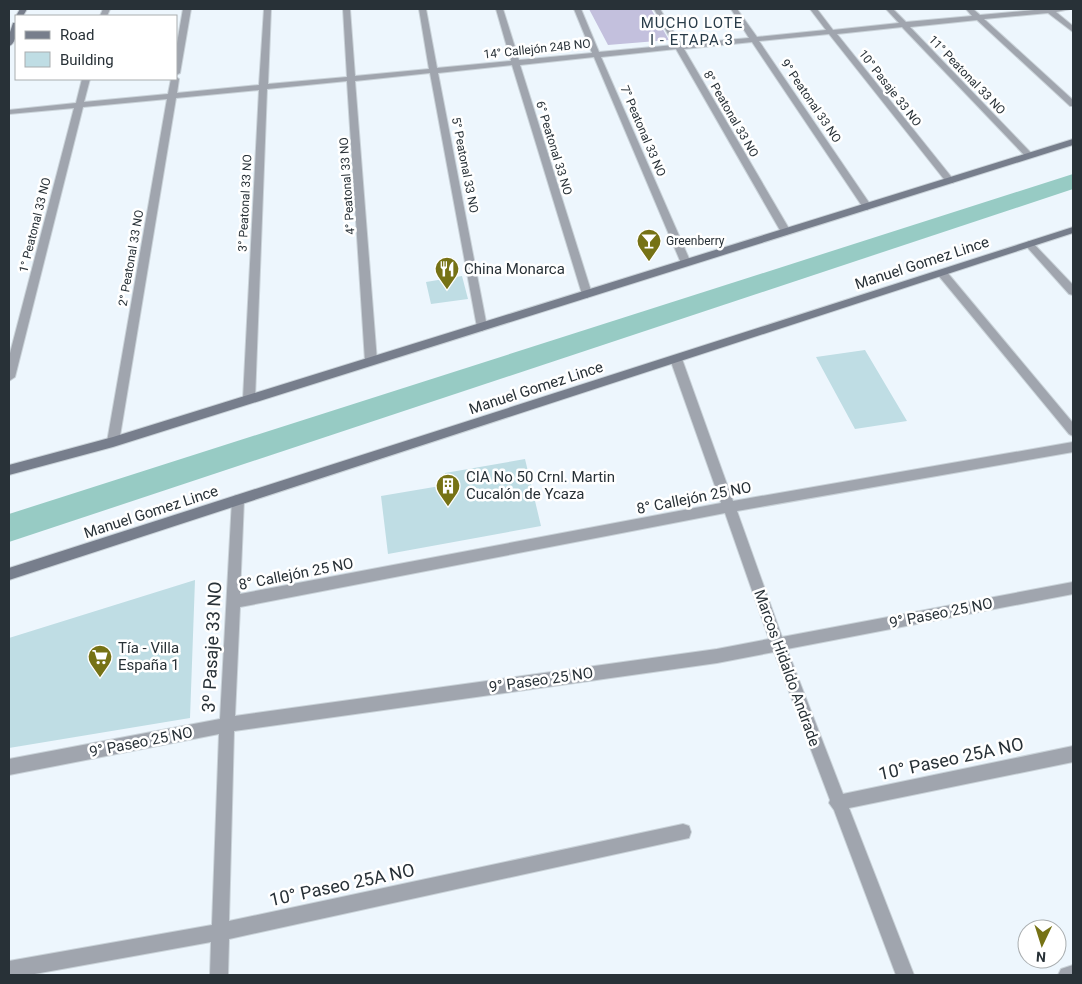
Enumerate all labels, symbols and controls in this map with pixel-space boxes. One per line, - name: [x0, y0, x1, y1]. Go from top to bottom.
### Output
- district label: MUCHO LOTE I - ETAPA 3: [641, 14, 743, 49]
- legend: [15, 15, 178, 80]
- text: Road: [60, 26, 94, 44]
- street label: 11° Peatonal 33 NO: [926, 33, 1008, 117]
- street label: 14° Callejón 24B NO: [483, 36, 591, 62]
- street label: 10° Pasaje 33 NO: [856, 47, 924, 129]
- text: Building: [60, 51, 114, 69]
- street label: 9° Peatonal 33 NO: [778, 57, 844, 145]
- street label: 8° Peatonal 33 NO: [701, 68, 761, 160]
- street label: 7° Peatonal 33 NO: [617, 83, 669, 179]
- street label: 6° Peatonal 33 NO: [533, 99, 575, 197]
- street label: 5° Peatonal 33 NO: [449, 116, 481, 214]
- street label: 4° Peatonal 33 NO: [337, 137, 357, 235]
- street label: 3° Peatonal 33 NO: [235, 154, 255, 252]
- street label: 1° Peatonal 33 NO: [16, 176, 54, 274]
- street label: 2° Peatonal 33 NO: [116, 209, 146, 307]
- bar icon: Greenberry: [636, 228, 662, 262]
- street label: Manuel Gomez Lince: [853, 233, 991, 293]
- place label: Greenberry: [666, 234, 725, 248]
- restaurant icon: China Monarca: [434, 256, 460, 290]
- place label: China Monarca: [464, 260, 565, 278]
- street label: Manuel Gomez Lince: [467, 358, 605, 418]
- place label: CIA No 50 Crnl. Martin Cucalón de Ycaza: [466, 468, 615, 503]
- building icon: CIA No 50 Crnl. Martin Cucalón de Ycaza: [435, 473, 461, 507]
- street label: 8° Callejón 25 NO: [635, 478, 753, 518]
- street label: Manuel Gomez Lince: [82, 482, 220, 542]
- street label: 8° Callejón 25 NO: [237, 554, 355, 594]
- street label: 3º Pasaje 33 NO: [198, 581, 225, 713]
- street label: Marcos Hidaldo Andrade: [750, 587, 824, 749]
- street label: 9° Paseo 25 NO: [888, 594, 994, 632]
- place label: Tía - Villa España 1: [118, 639, 179, 674]
- supermarket icon: Tía - Villa España 1: [87, 644, 113, 678]
- street label: 9° Paseo 25 NO: [488, 664, 594, 696]
- street label: 9° Paseo 25 NO: [88, 723, 194, 761]
- street label: 10° Paseo 25A NO: [876, 733, 1025, 784]
- street label: 10° Paseo 25A NO: [267, 859, 416, 910]
- north arrow: [1017, 919, 1067, 969]
- text: N: [1036, 949, 1047, 965]

